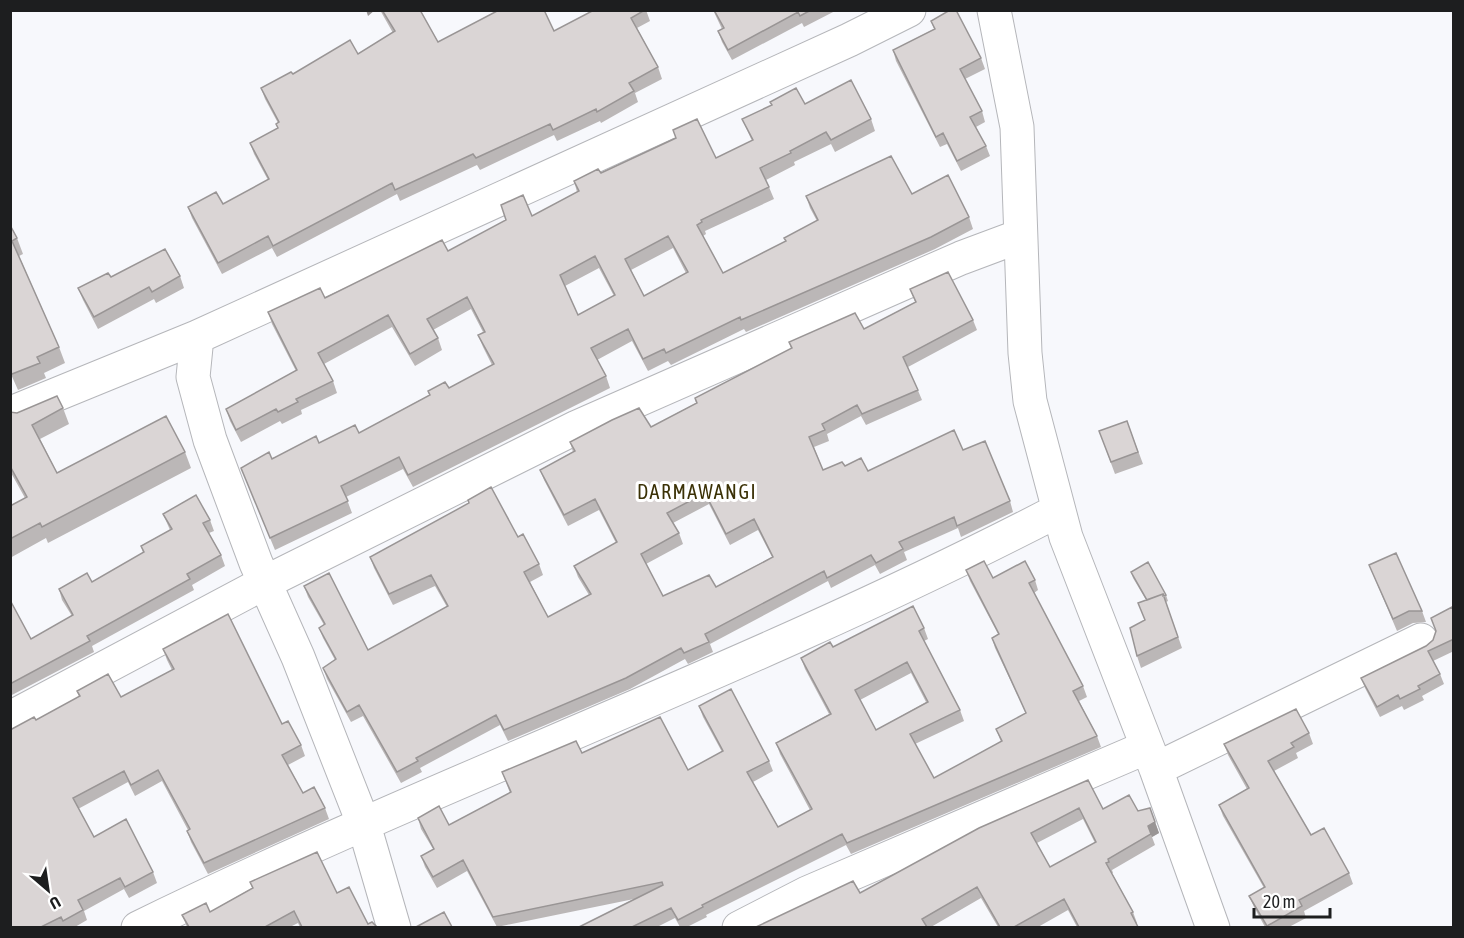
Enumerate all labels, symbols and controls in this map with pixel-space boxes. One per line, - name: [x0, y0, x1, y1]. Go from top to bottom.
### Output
- district label: DARMAWANGI: [637, 480, 757, 503]
- north arrow: [18, 860, 78, 920]
- scale bar: [1254, 881, 1330, 919]
- text: 20 m: [1263, 891, 1295, 912]
- text: U: [47, 893, 64, 913]

